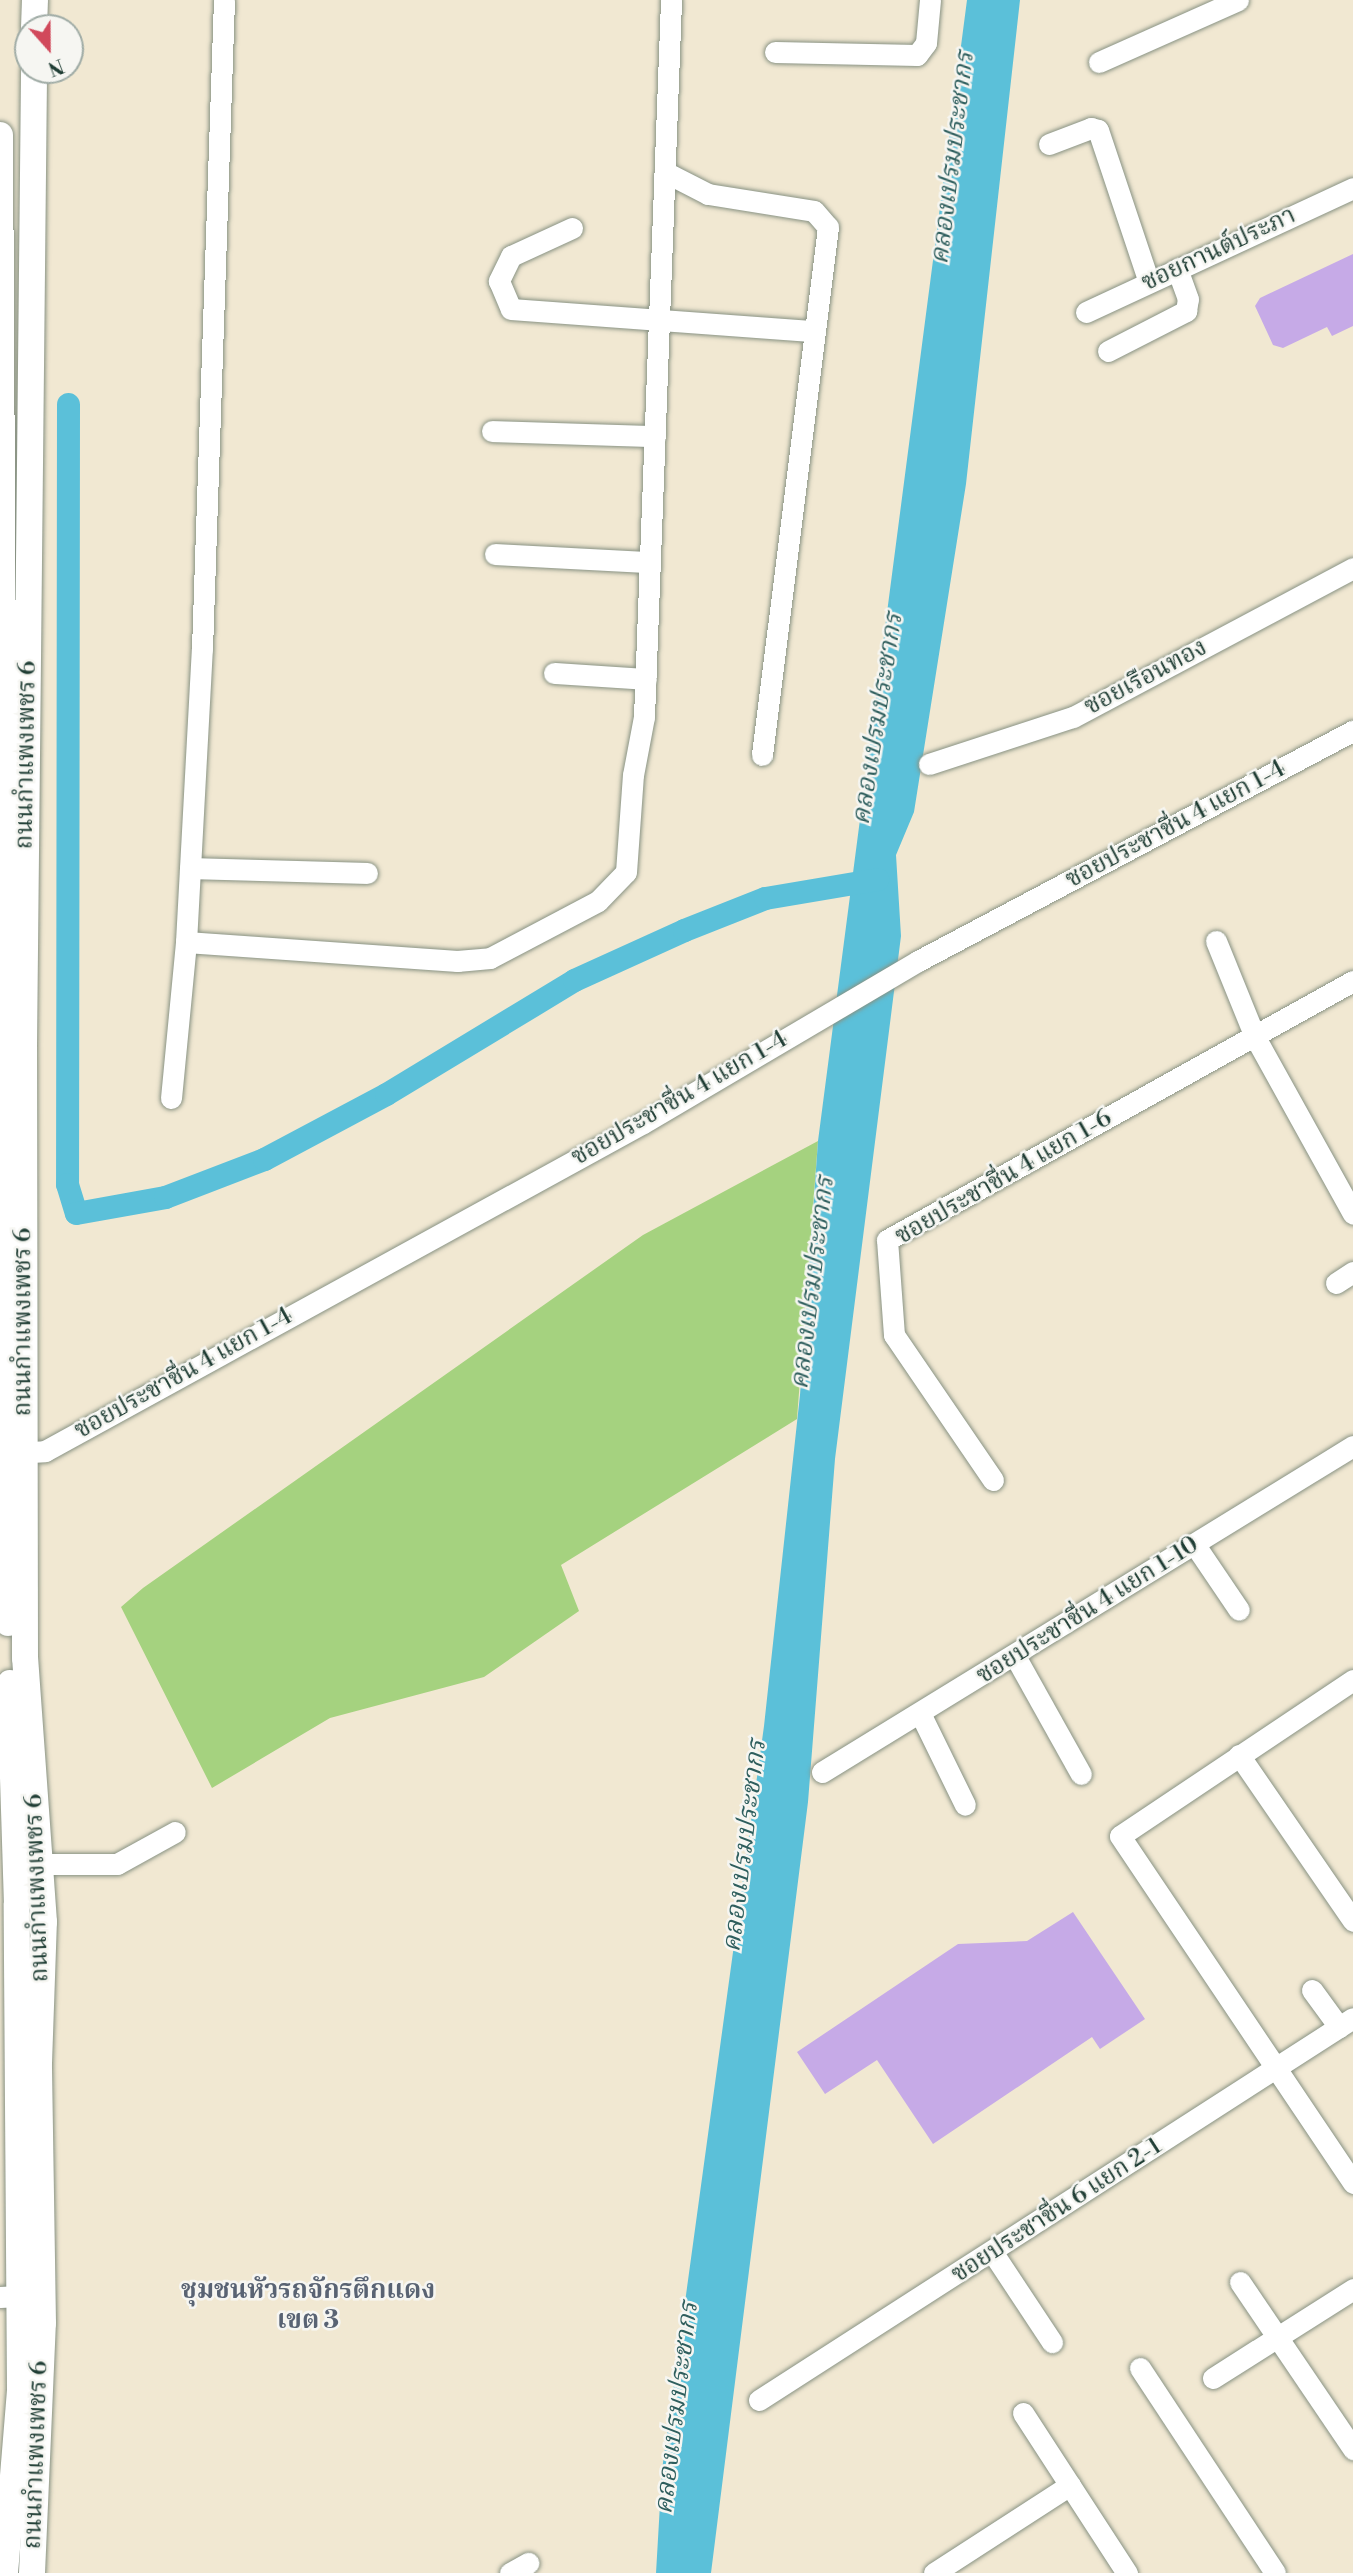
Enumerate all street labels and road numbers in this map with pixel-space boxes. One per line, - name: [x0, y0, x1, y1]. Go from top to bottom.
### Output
- street label: ซอยกานต์ประภา: [1137, 202, 1301, 298]
- street label: ซอยเรือนทอง: [1080, 634, 1212, 722]
- street label: ถนนกำแพงเพชร 6: [11, 660, 43, 850]
- street label: ซอยประชาชื่น 4 แยก 1-4: [1061, 755, 1291, 895]
- street label: ซอยประชาชื่น 4 แยก 1-4: [567, 1025, 793, 1173]
- street label: ซอยประชาชื่น 4 แยก 1-6: [891, 1104, 1117, 1252]
- street label: ถนนกำแพงเพชร 6: [10, 1228, 38, 1416]
- street label: ซอยประชาชื่น 4 แยก 1-4: [70, 1302, 298, 1446]
- street label: ซอยประชาชื่น 4 แยก 1-10: [972, 1531, 1204, 1691]
- street label: ถนนกำแพงเพชร 6: [20, 1793, 56, 1983]
- street label: ซอยประชาชื่น 6 แยก 2-1: [947, 2132, 1167, 2290]
- street label: ถนนกำแพงเพชร 6: [19, 2360, 55, 2550]

